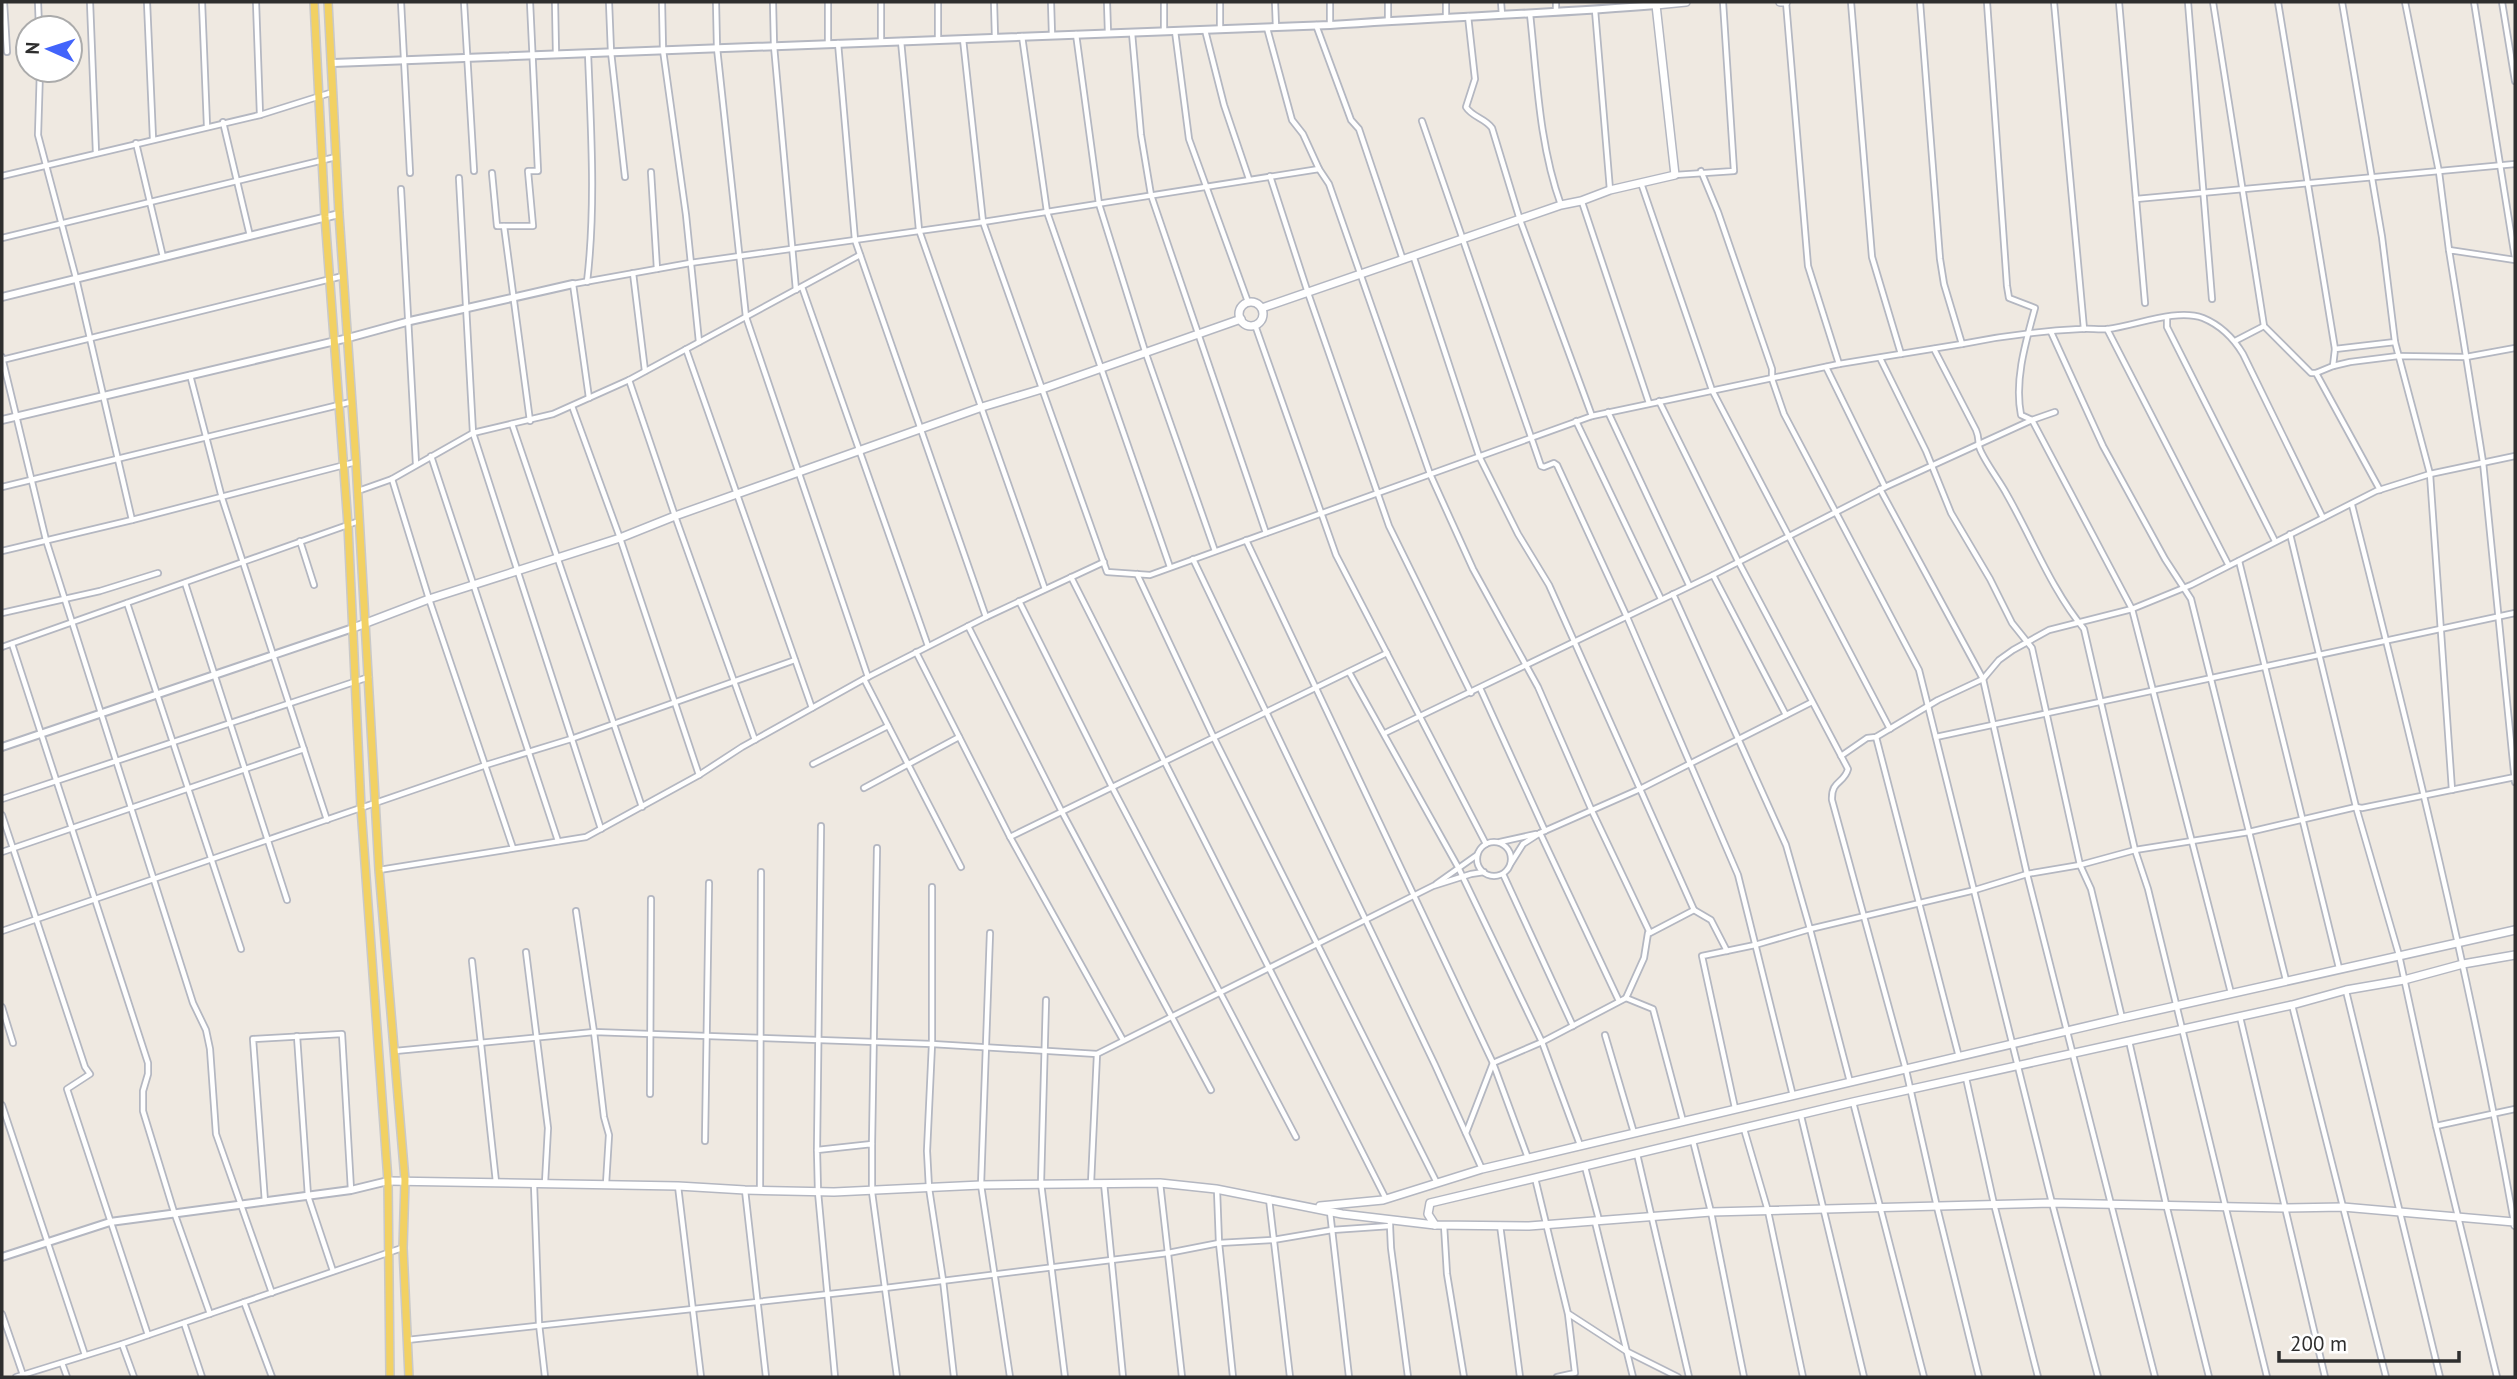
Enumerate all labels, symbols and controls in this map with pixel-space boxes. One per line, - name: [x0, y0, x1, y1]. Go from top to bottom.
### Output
- north arrow: [14, 14, 84, 84]
- text: N: [20, 41, 44, 55]
- scale bar: [2279, 1320, 2459, 1364]
- text: 200 m: [2290, 1330, 2347, 1357]

